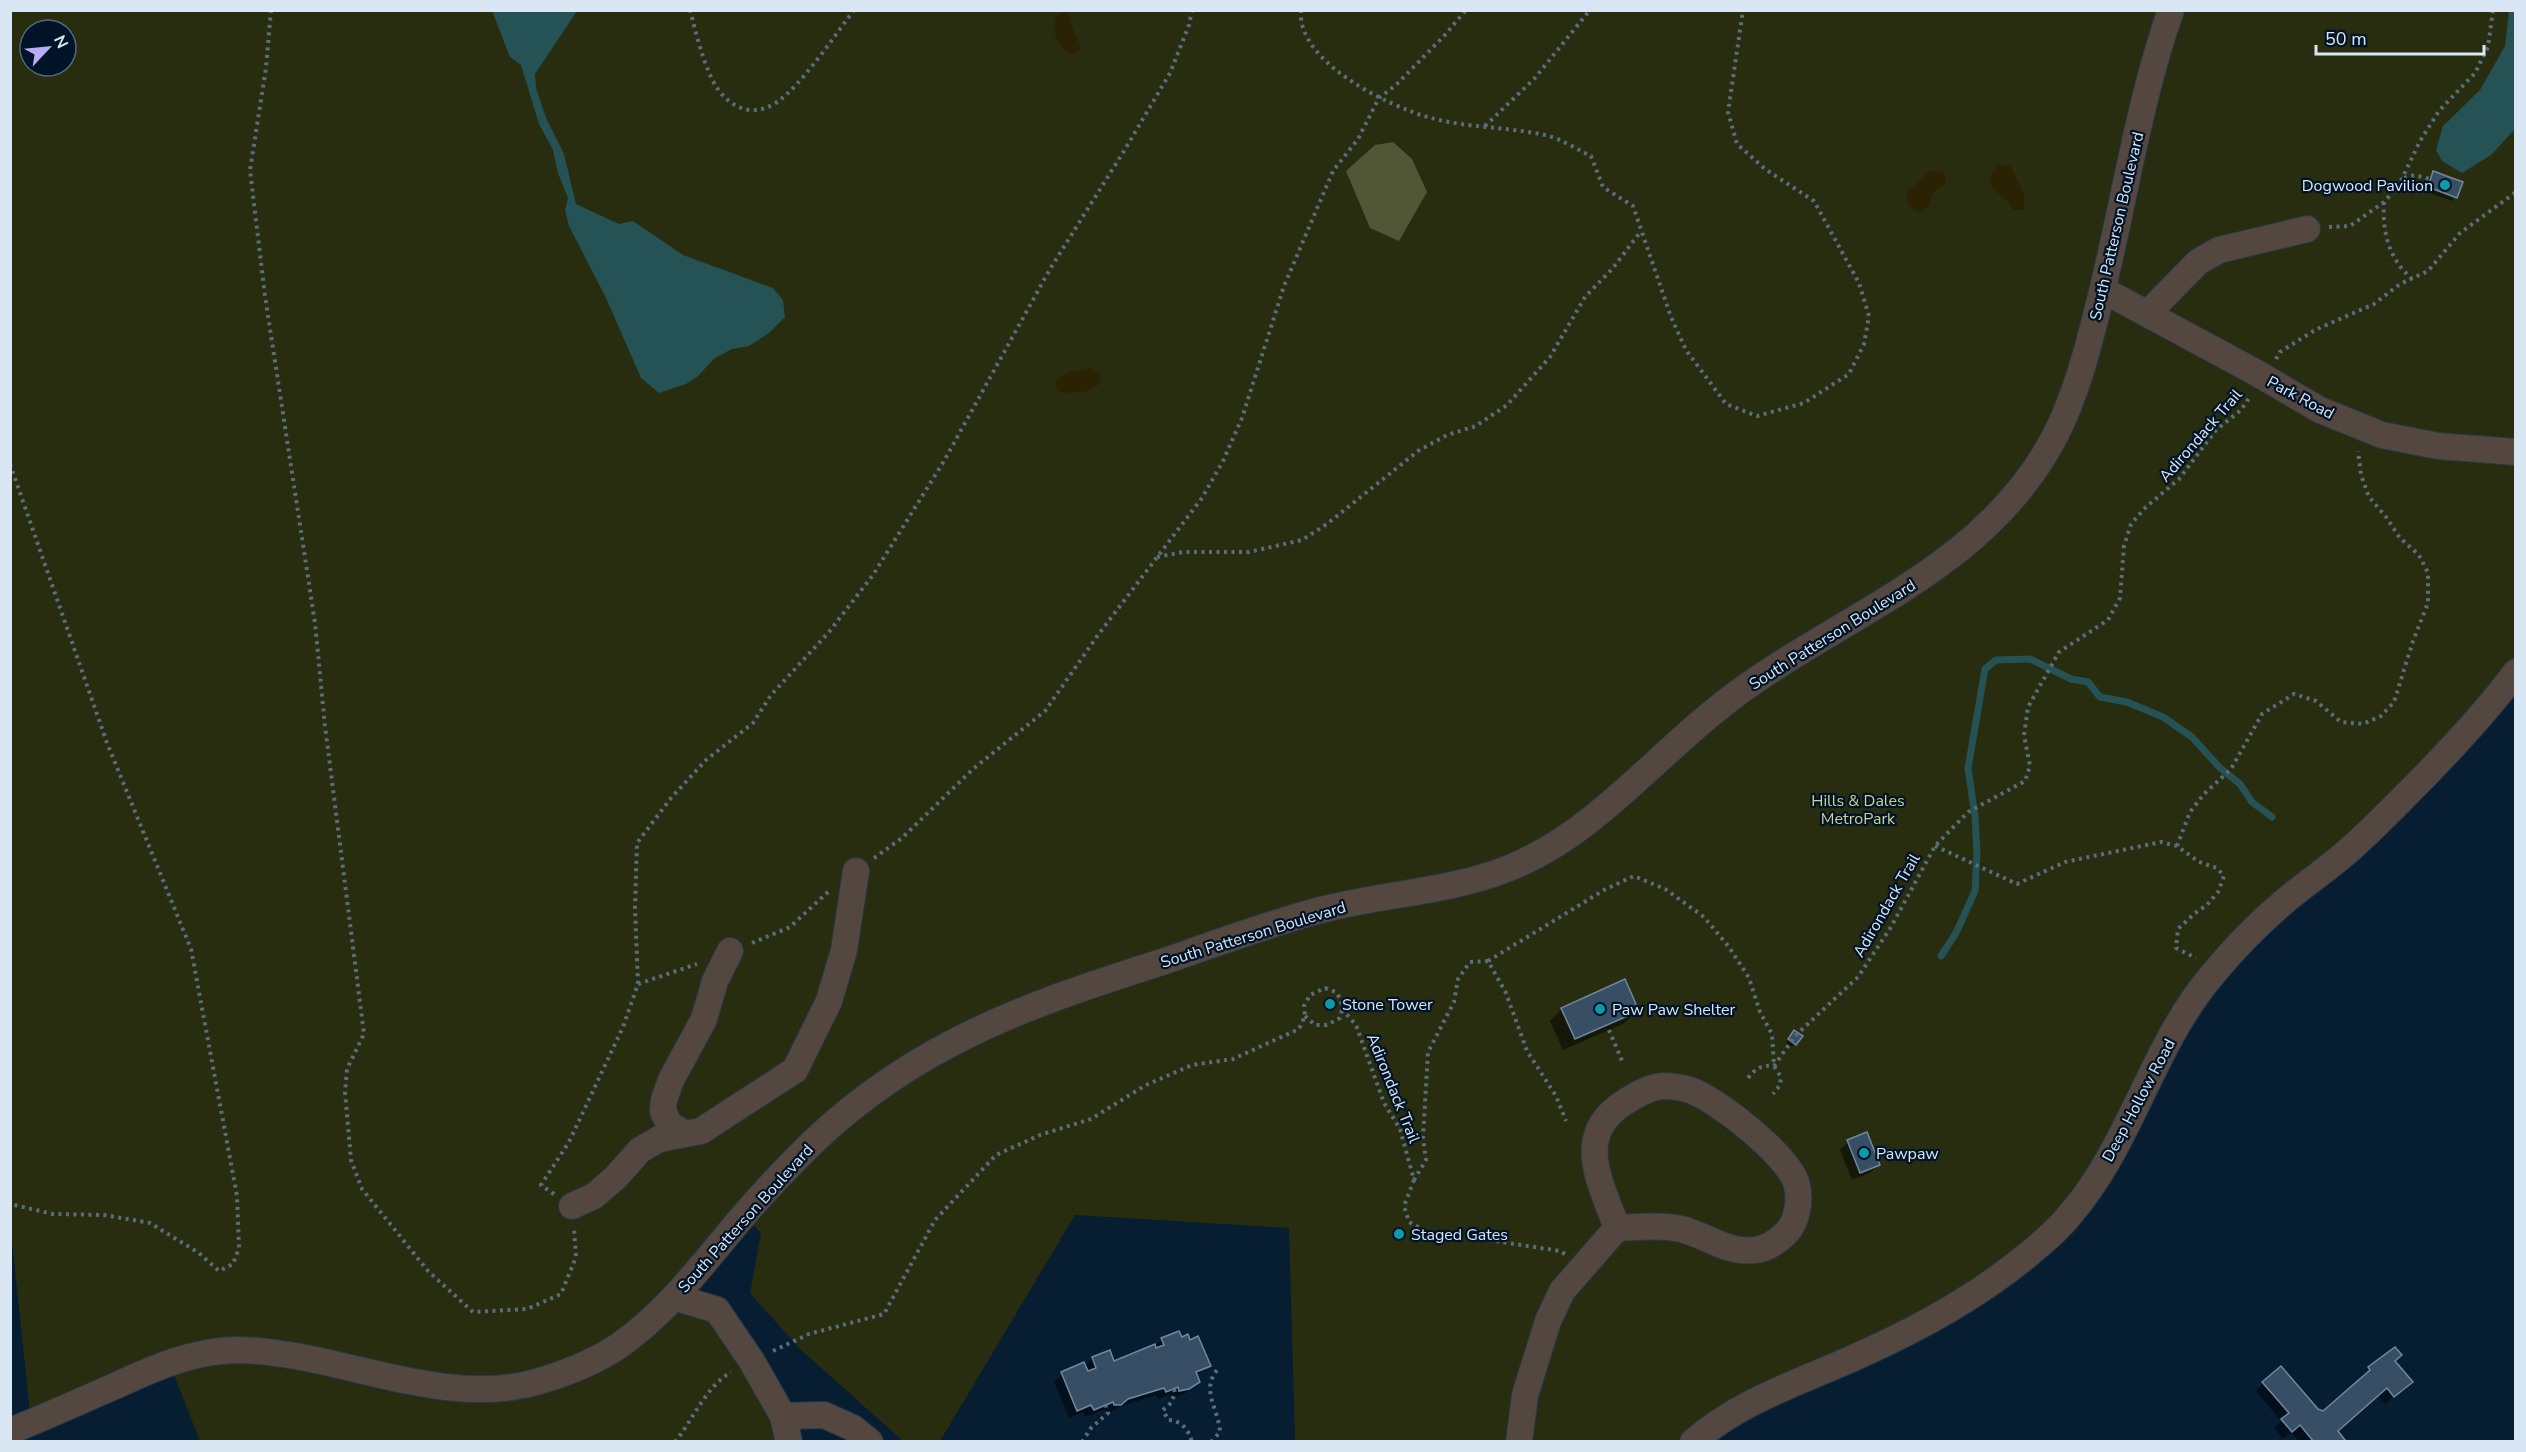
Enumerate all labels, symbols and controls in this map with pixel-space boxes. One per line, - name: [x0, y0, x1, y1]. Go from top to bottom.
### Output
- north arrow: [18, 18, 78, 78]
- scale bar: [2316, 18, 2484, 56]
- text: 50 m: [2325, 27, 2367, 51]
- text: N: [48, 32, 73, 52]
- street label: South Patterson Boulevard: [2085, 130, 2149, 323]
- place label: Dogwood Pavilion: [2302, 175, 2433, 197]
- marker: Dogwood Pavilion: [2438, 178, 2452, 192]
- street label: Park Road: [2263, 371, 2338, 425]
- street label: Adirondack Trail: [2154, 384, 2247, 487]
- street label: South Patterson Boulevard: [1745, 574, 1920, 695]
- park label: Hills & Dales MetroPark: [1811, 790, 1905, 830]
- street label: Adirondack Trail: [1848, 849, 1926, 961]
- street label: South Patterson Boulevard: [1158, 896, 1349, 974]
- place label: Stone Tower: [1342, 994, 1433, 1016]
- marker: Stone Tower: [1323, 997, 1337, 1011]
- place label: Paw Paw Shelter: [1612, 999, 1735, 1021]
- marker: Paw Paw Shelter: [1593, 1002, 1607, 1016]
- street label: Adirondack Trail: [1361, 1030, 1425, 1147]
- street label: Deep Hollow Road: [2097, 1035, 2181, 1166]
- street label: South Patterson Boulevard: [673, 1140, 818, 1298]
- place label: Pawpaw: [1876, 1143, 1939, 1165]
- marker: Pawpaw: [1857, 1146, 1871, 1160]
- place label: Staged Gates: [1411, 1224, 1508, 1246]
- marker: Staged Gates: [1392, 1227, 1406, 1241]

